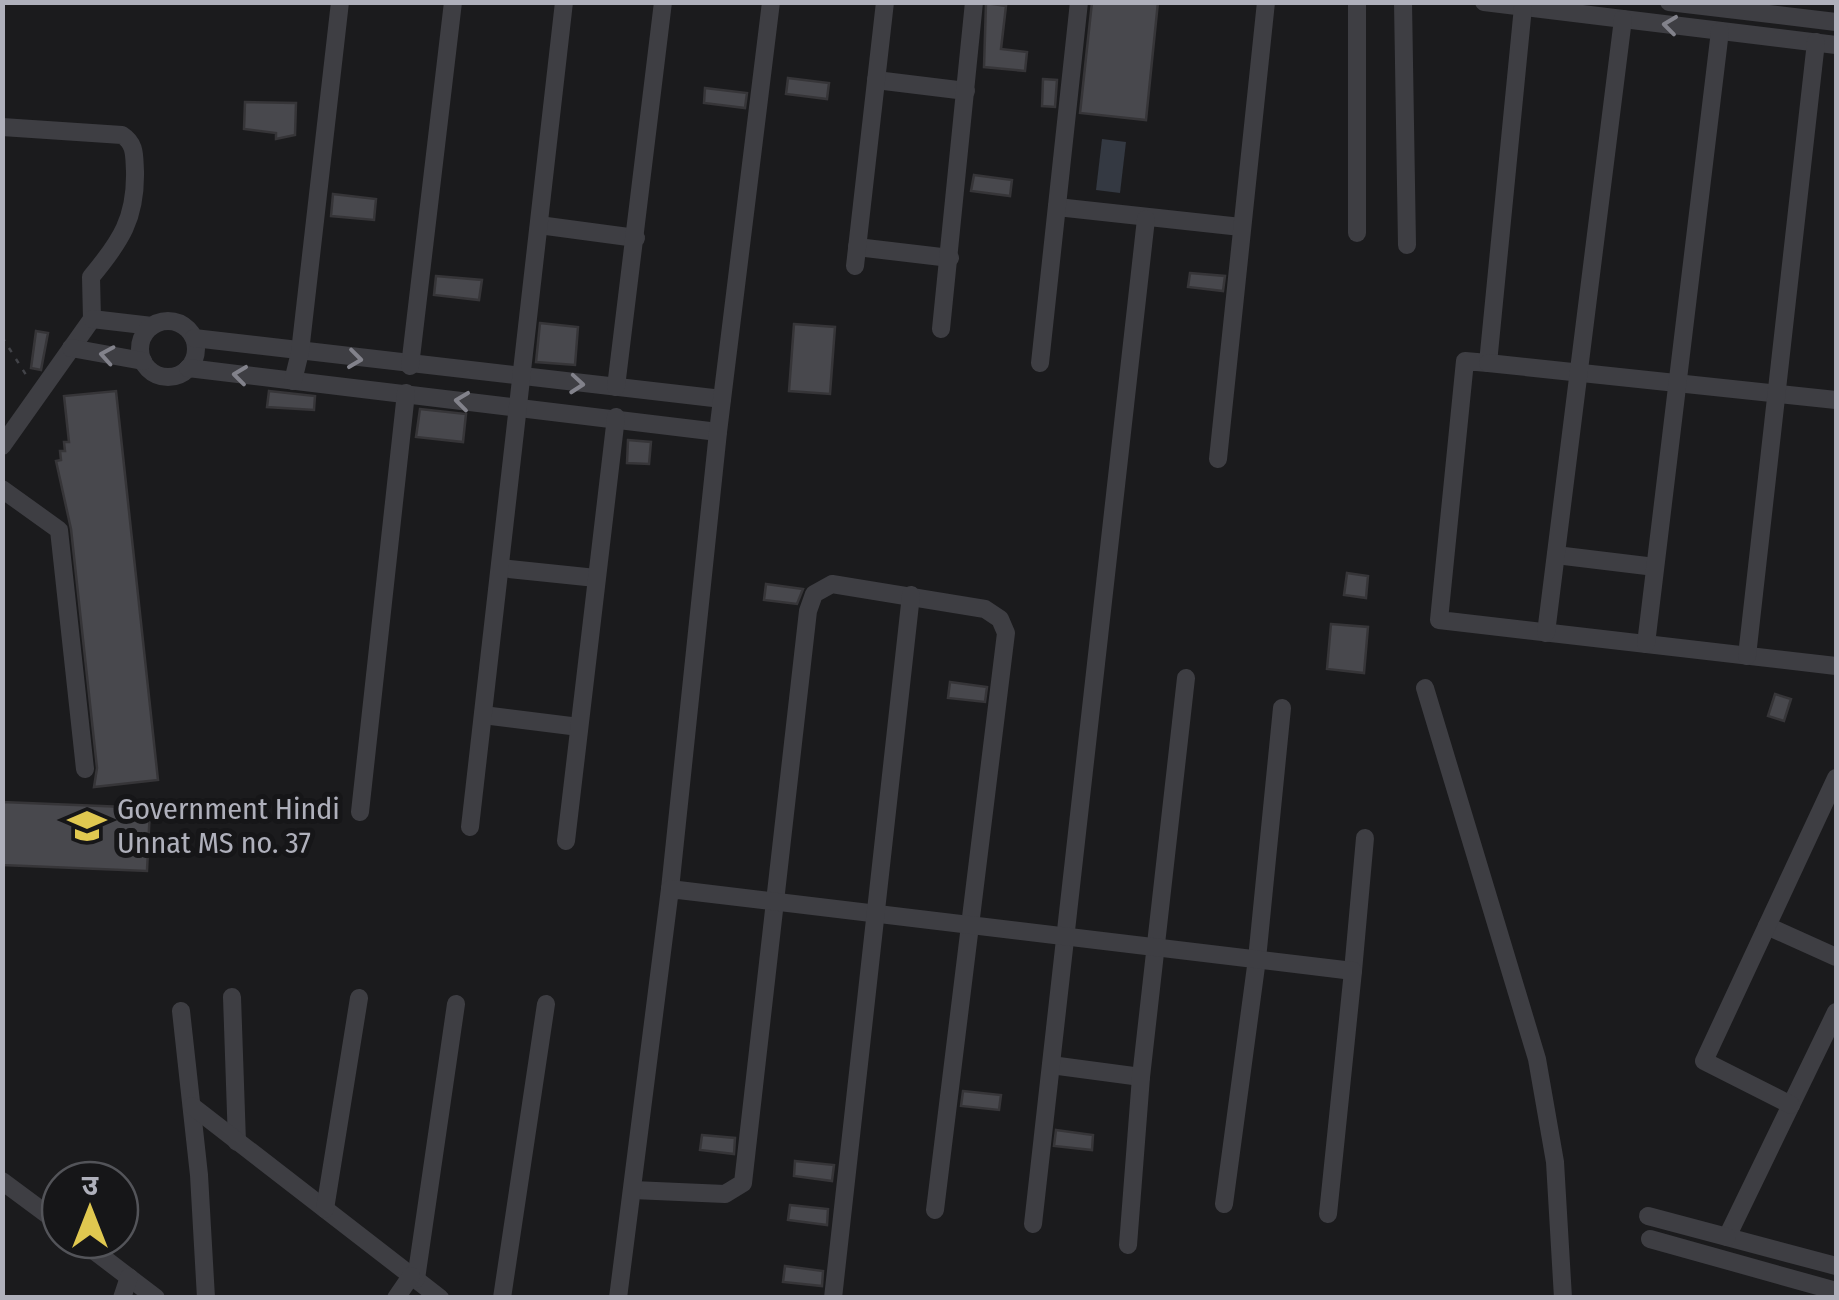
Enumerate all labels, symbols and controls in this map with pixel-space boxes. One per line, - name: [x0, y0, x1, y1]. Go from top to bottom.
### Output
- one-way arrow: [1662, 15, 1678, 36]
- one-way arrow: [99, 345, 115, 366]
- one-way arrow: [347, 348, 363, 369]
- one-way arrow: [231, 365, 247, 386]
- one-way arrow: [569, 372, 585, 394]
- one-way arrow: [453, 391, 470, 412]
- place label: Government Hindi Unnat MS no. 37: [117, 791, 340, 861]
- school or university icon: Government Hindi Unnat MS no. 37: [66, 805, 108, 847]
- north arrow: [40, 1160, 140, 1260]
- text: उ: [82, 1169, 99, 1202]

